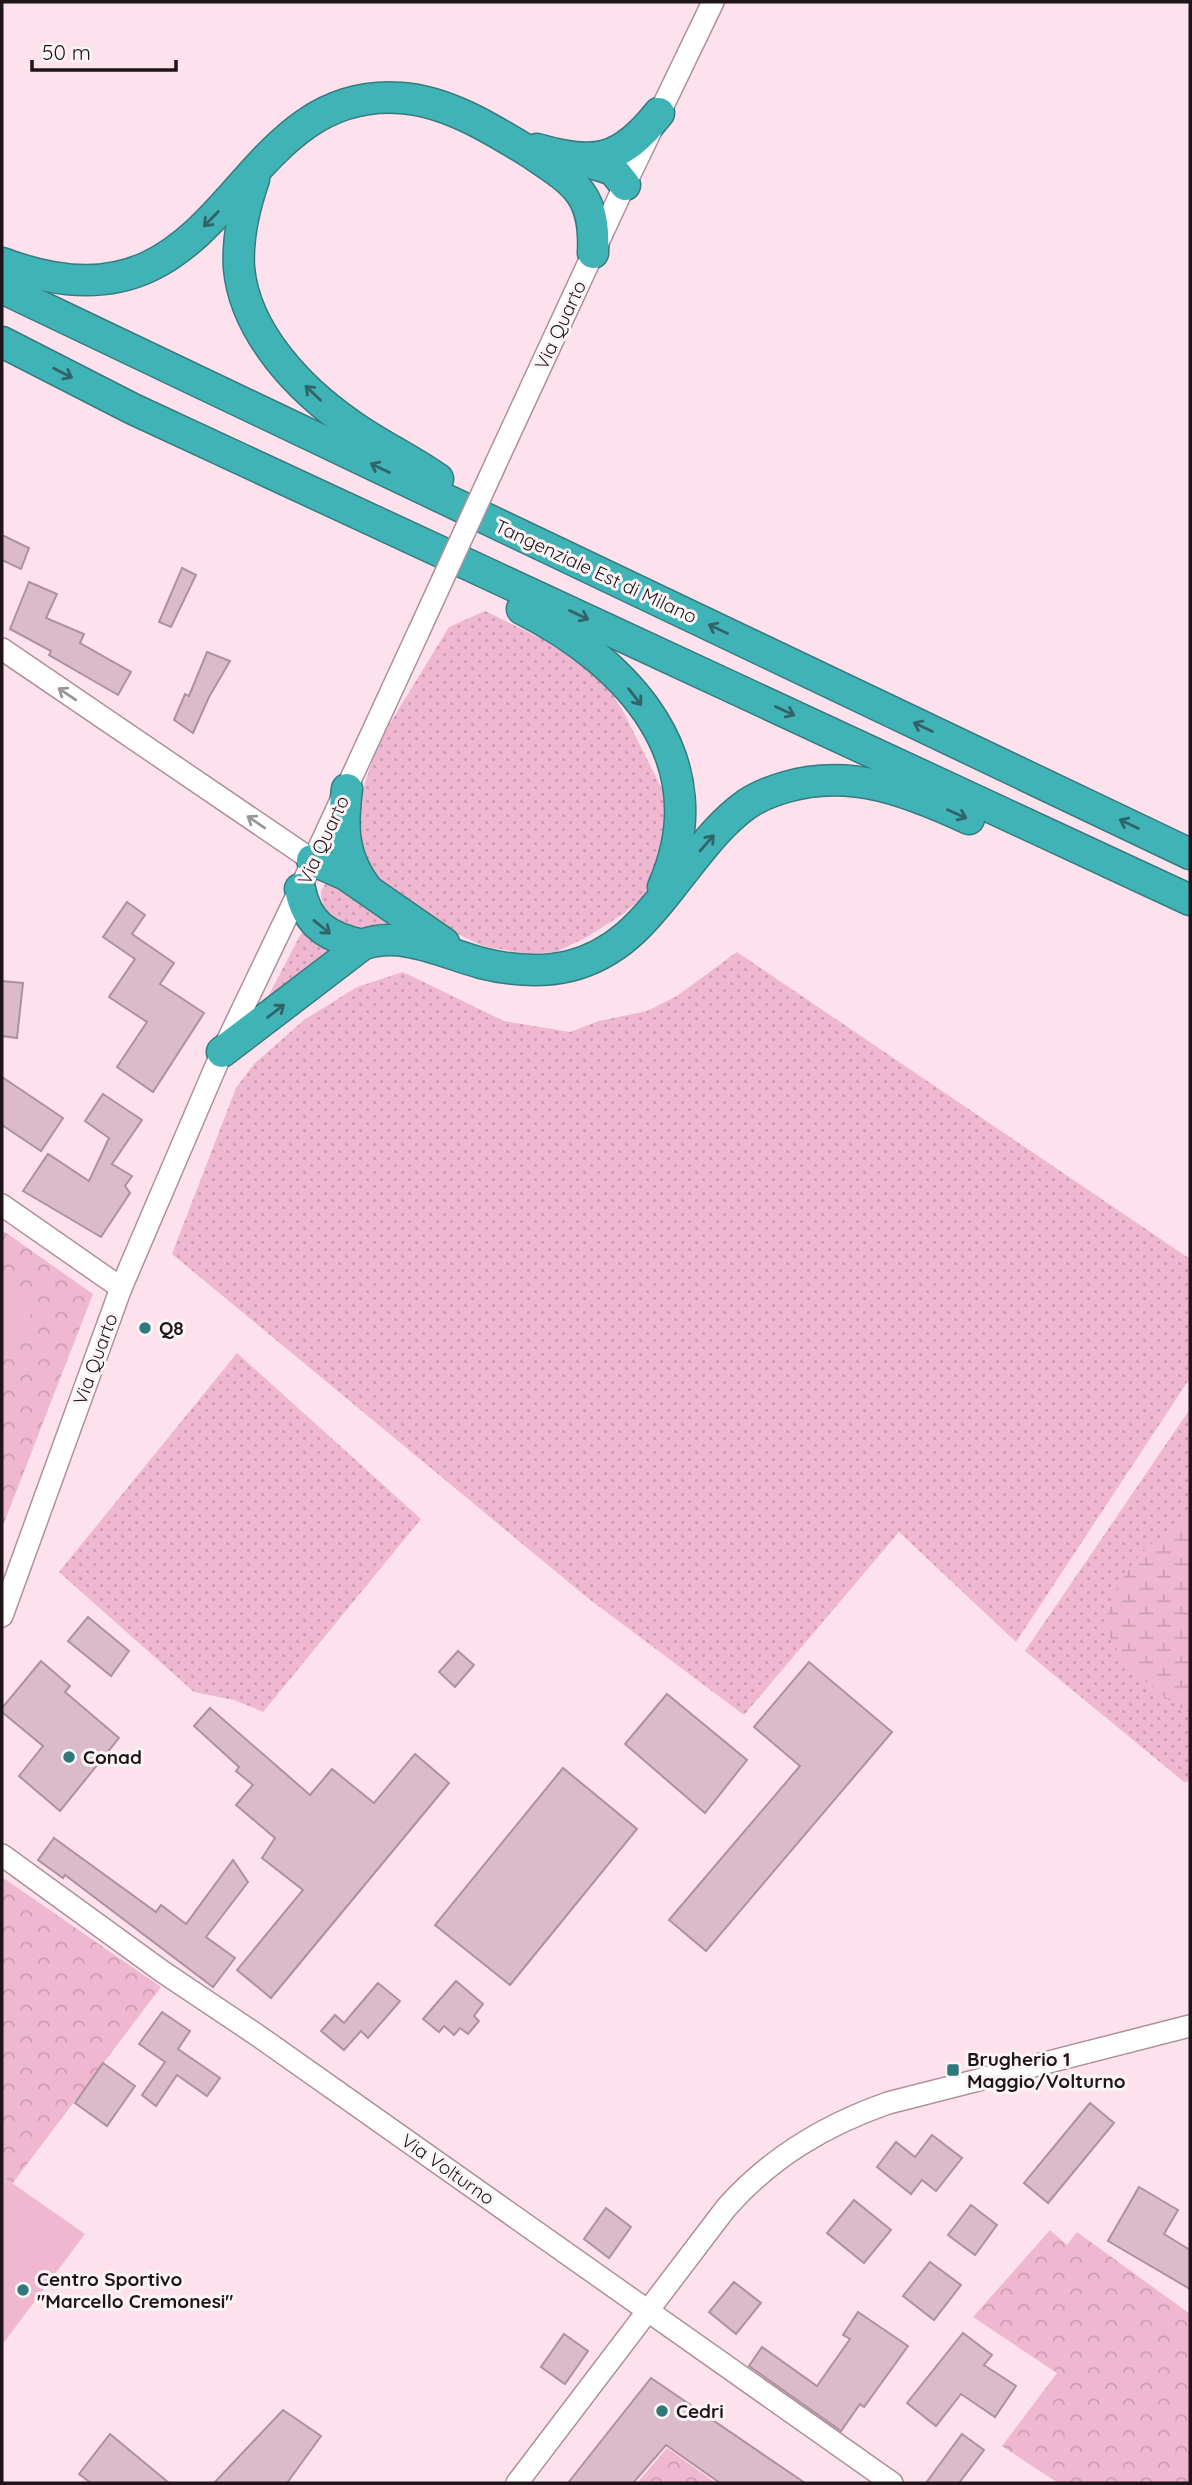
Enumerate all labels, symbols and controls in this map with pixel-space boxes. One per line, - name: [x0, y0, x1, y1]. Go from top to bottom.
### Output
- scale bar: [32, 28, 175, 72]
- text: 50 m: [42, 39, 91, 65]
- one-way arrow: [202, 211, 219, 228]
- street label: Via Quarto: [529, 277, 591, 373]
- one-way arrow: [52, 366, 72, 380]
- one-way arrow: [305, 385, 322, 402]
- one-way arrow: [370, 461, 391, 474]
- street label: Tangenziale Est di Milano: [491, 514, 701, 628]
- one-way arrow: [568, 609, 589, 622]
- one-way arrow: [708, 622, 729, 635]
- one-way arrow: [58, 687, 78, 701]
- one-way arrow: [628, 687, 643, 705]
- one-way arrow: [774, 705, 795, 718]
- one-way arrow: [913, 719, 934, 733]
- street label: Via Quarto: [292, 792, 354, 888]
- one-way arrow: [946, 808, 967, 821]
- one-way arrow: [246, 815, 266, 829]
- one-way arrow: [1119, 817, 1140, 831]
- one-way arrow: [699, 835, 715, 853]
- one-way arrow: [312, 919, 330, 934]
- one-way arrow: [266, 1003, 285, 1018]
- street label: Via Quarto: [67, 1310, 123, 1408]
- place label: Q8: [159, 1316, 184, 1340]
- marker: Q8: [137, 1320, 153, 1336]
- place label: Conad: [83, 1745, 142, 1769]
- marker: Conad: [61, 1749, 77, 1765]
- place label: Brugherio 1 Maggio/Volturno: [967, 2047, 1126, 2093]
- marker: Brugherio 1 Maggio/Volturno: [945, 2062, 961, 2078]
- street label: Via Volturno: [397, 2128, 499, 2210]
- place label: Centro Sportivo "Marcello Cremonesi": [37, 2267, 234, 2313]
- marker: Centro Sportivo "Marcello Cremonesi": [15, 2282, 31, 2298]
- place label: Cedri: [676, 2399, 724, 2423]
- marker: Cedri: [654, 2403, 670, 2419]

